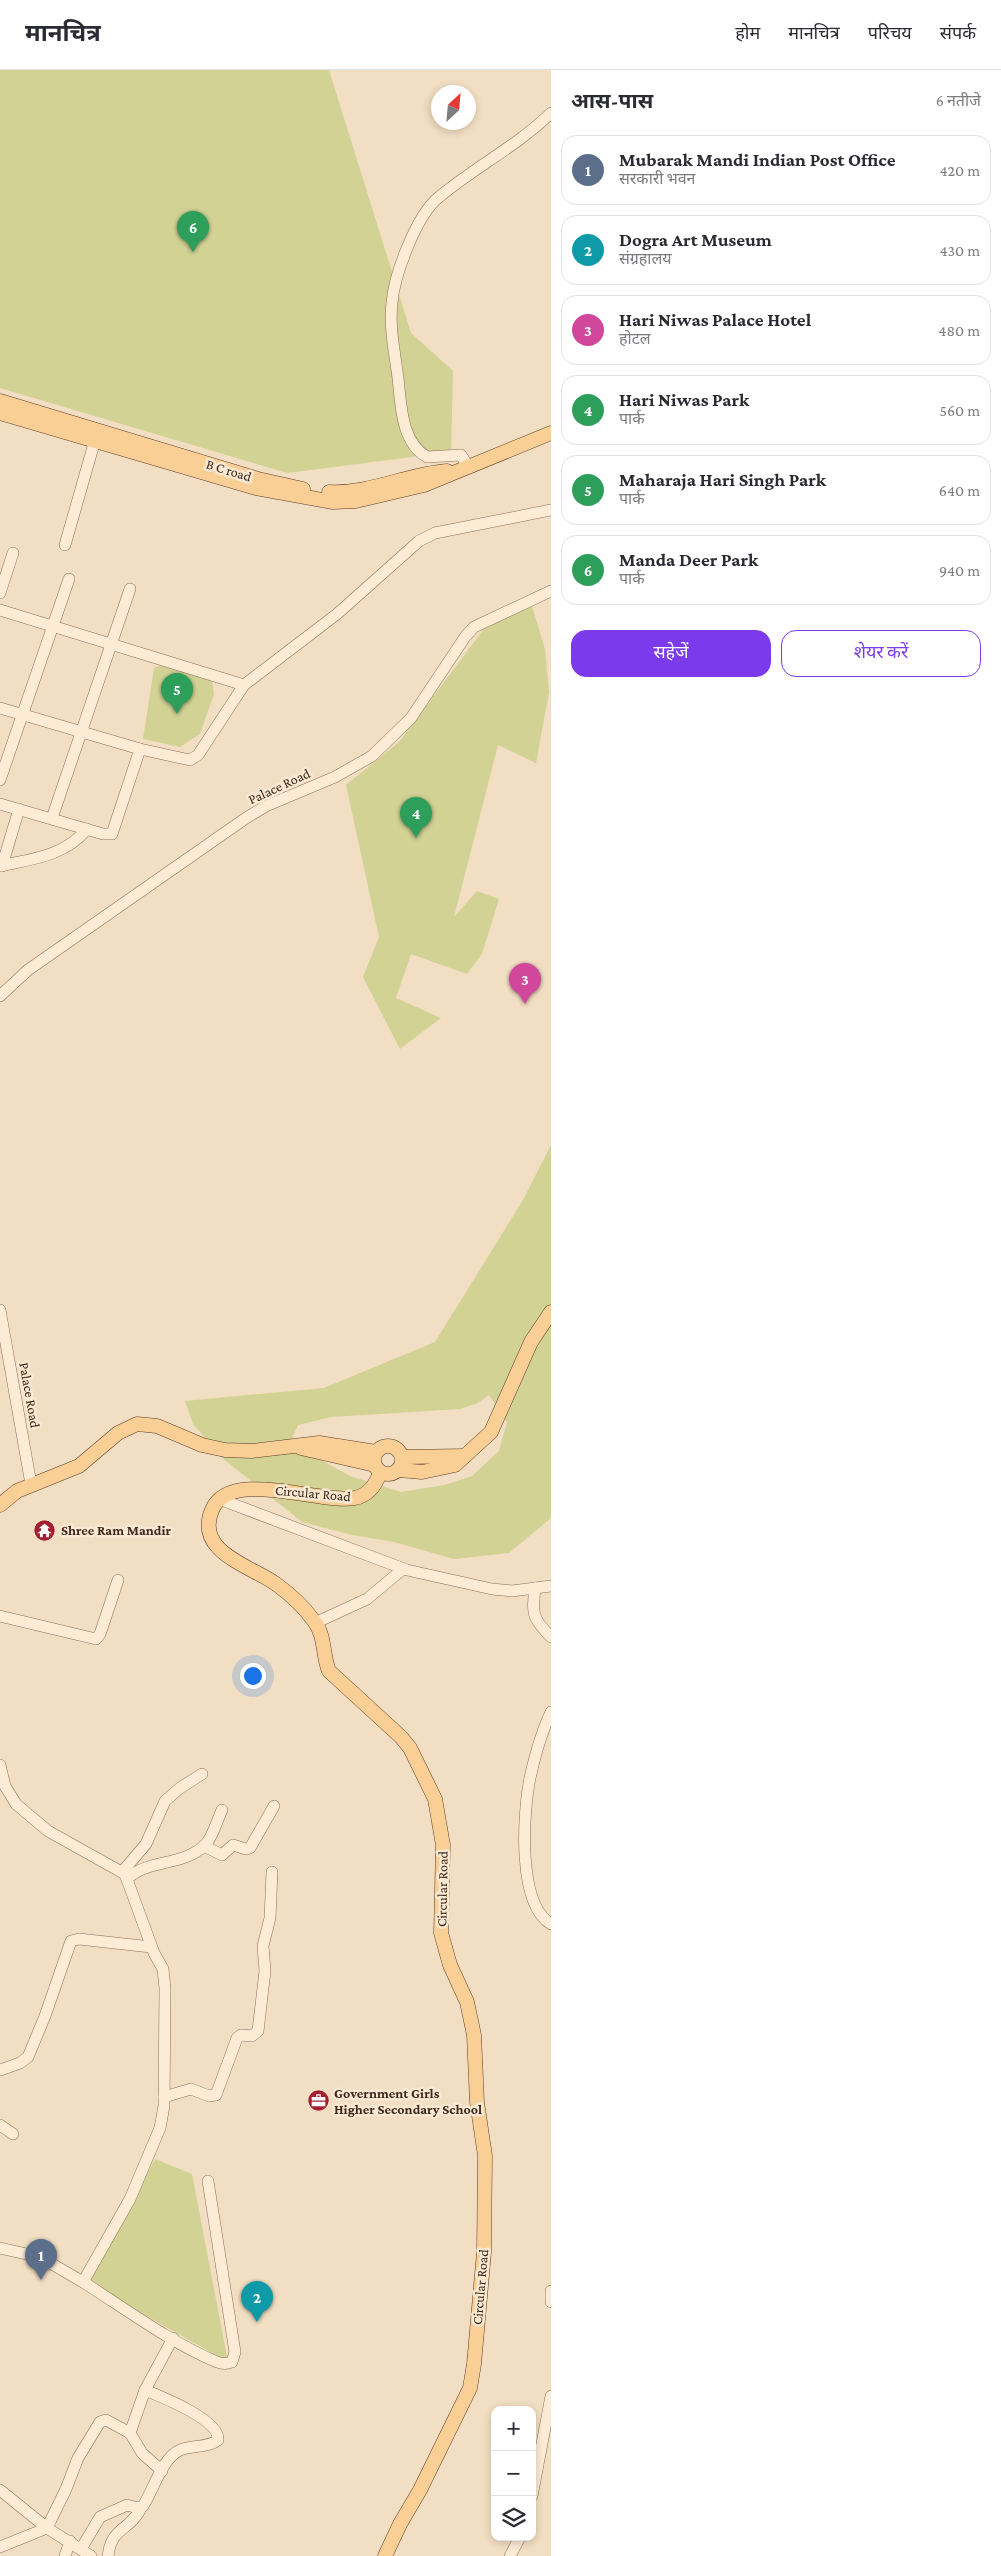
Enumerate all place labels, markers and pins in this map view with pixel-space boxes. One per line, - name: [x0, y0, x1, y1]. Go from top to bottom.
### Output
- pin: 6: [177, 211, 209, 252]
- pin: 5: [161, 673, 193, 714]
- pin: 4: [400, 797, 432, 838]
- pin: 3: [509, 963, 541, 1004]
- temple icon: Shree Ram Mandir: [33, 1518, 57, 1542]
- place label: Shree Ram Mandir: [61, 1522, 171, 1538]
- place label: Government Girls Higher Secondary School: [334, 2085, 482, 2117]
- office icon: Government Girls Higher Secondary School: [306, 2089, 330, 2113]
- pin: 1: [25, 2239, 57, 2280]
- pin: 2: [241, 2281, 273, 2322]

